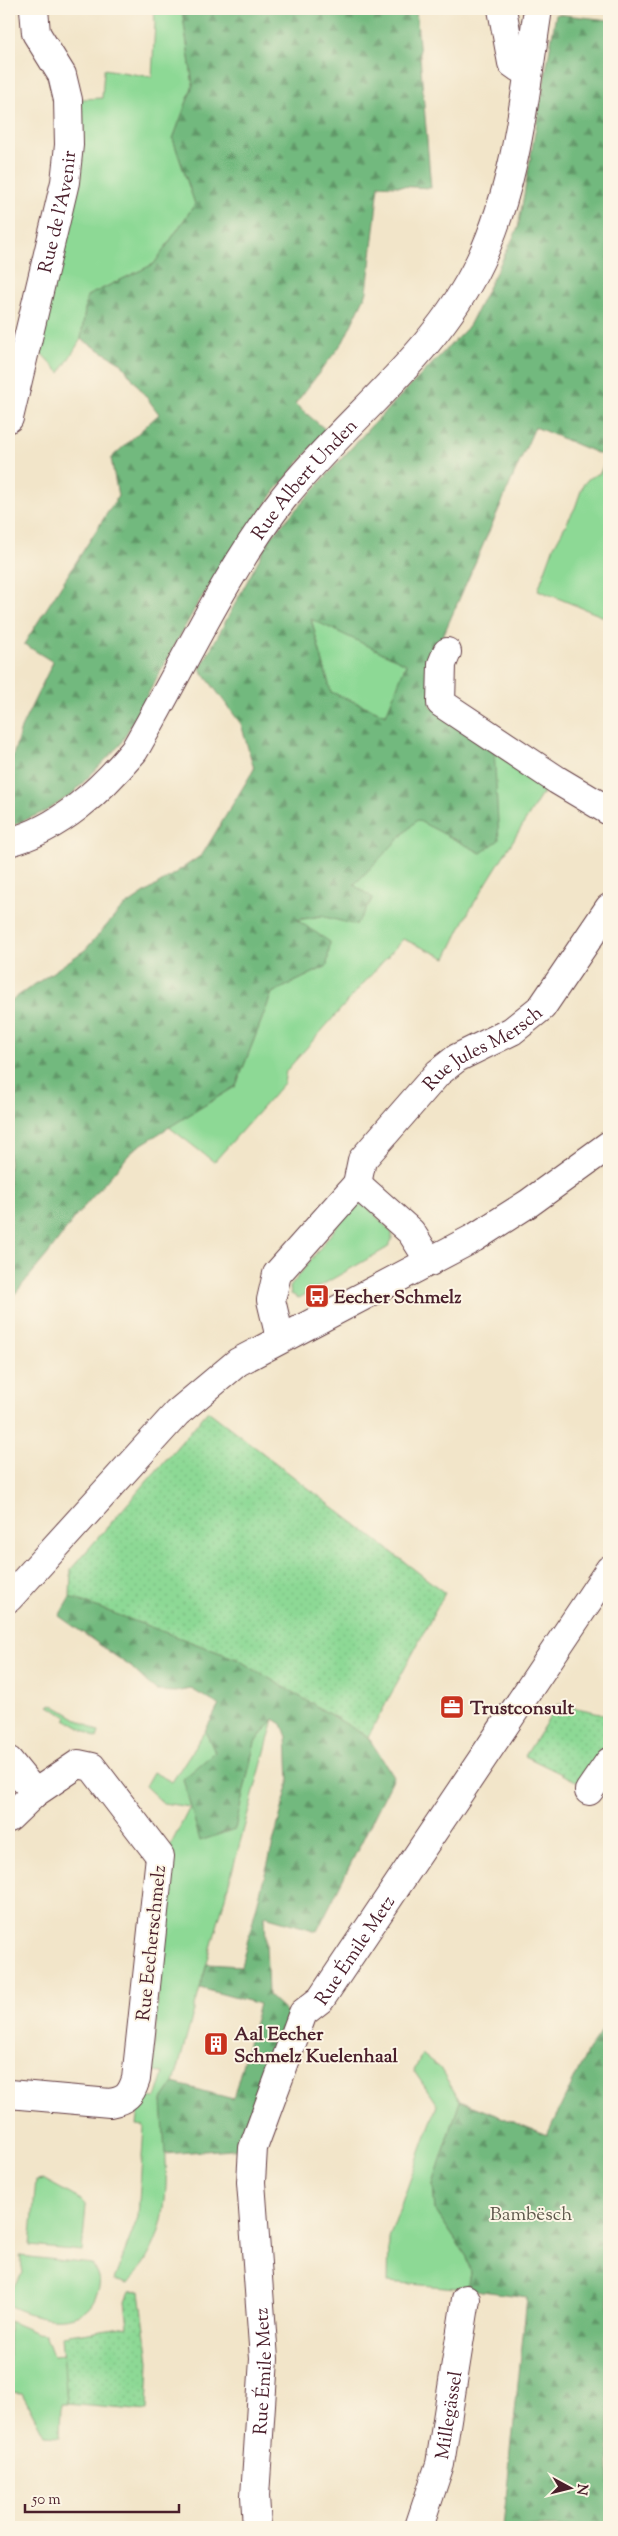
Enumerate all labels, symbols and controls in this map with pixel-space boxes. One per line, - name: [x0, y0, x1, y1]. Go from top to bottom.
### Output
- street label: Rue de l'Avenir: [33, 149, 84, 276]
- street label: Rue Albert Unden: [246, 414, 365, 546]
- street label: Rue Jules Mersch: [417, 1000, 549, 1098]
- bus stop icon: Eecher Schmelz: [304, 1283, 330, 1309]
- place label: Eecher Schmelz: [334, 1285, 462, 1312]
- office icon: Trustconsult: [439, 1694, 465, 1720]
- place label: Trustconsult: [470, 1696, 574, 1723]
- street label: Rue Eecherschmelz: [131, 1864, 174, 2023]
- street label: Rue Émile Metz: [309, 1891, 403, 2011]
- place label: Aal Eecher Schmelz Kuelenhaal: [234, 2022, 398, 2071]
- building icon: Aal Eecher Schmelz Kuelenhaal: [203, 2031, 229, 2057]
- park label: Bambësch: [490, 2202, 572, 2229]
- street label: Rue Émile Metz: [248, 2307, 280, 2436]
- street label: Millegässel: [430, 2369, 470, 2462]
- north arrow: [546, 2464, 596, 2514]
- scale bar: [25, 2481, 179, 2513]
- text: N: [570, 2483, 592, 2496]
- text: 50 m: [31, 2490, 61, 2511]

